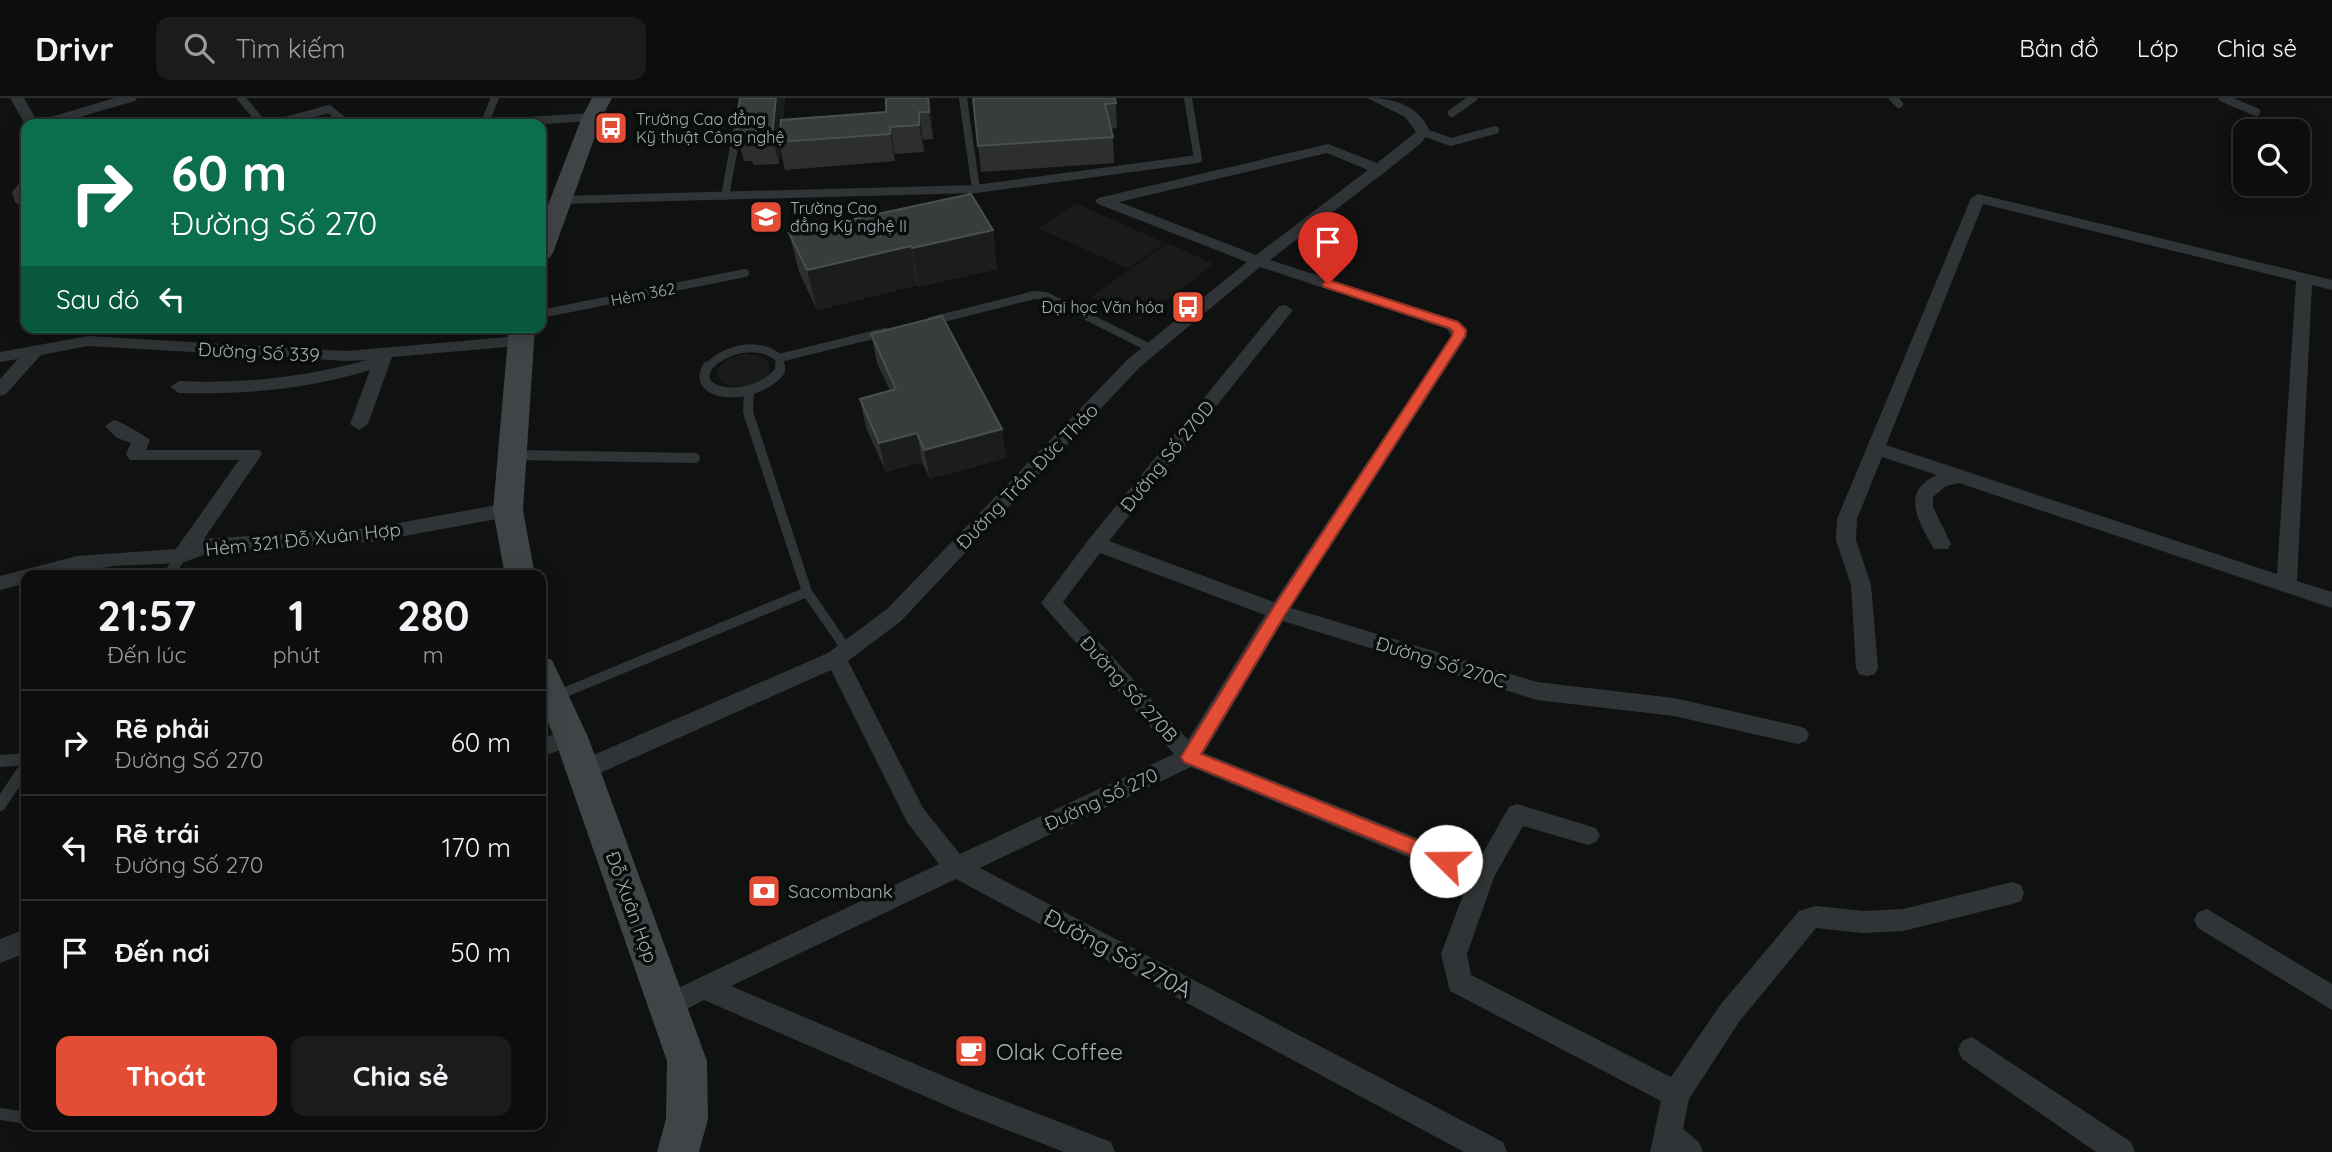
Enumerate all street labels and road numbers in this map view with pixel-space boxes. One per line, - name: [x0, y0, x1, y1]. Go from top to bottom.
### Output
- street label: Hẻm 362: [609, 278, 677, 310]
- street label: Đường Số 339: [198, 337, 320, 367]
- street label: Đường Số 270D: [1115, 396, 1219, 516]
- street label: Đường Trần Đức Thảo: [951, 398, 1103, 554]
- street label: Hẻm 321 Đỗ Xuân Hợp: [204, 517, 402, 561]
- street label: Đường Số 270B: [1075, 631, 1183, 747]
- street label: Đường Số 270C: [1373, 631, 1509, 693]
- street label: Đường Số 270: [1040, 762, 1162, 836]
- street label: Đỗ Xuân Hợp: [601, 848, 663, 966]
- street label: Đường Số 270A: [1039, 902, 1197, 1004]

